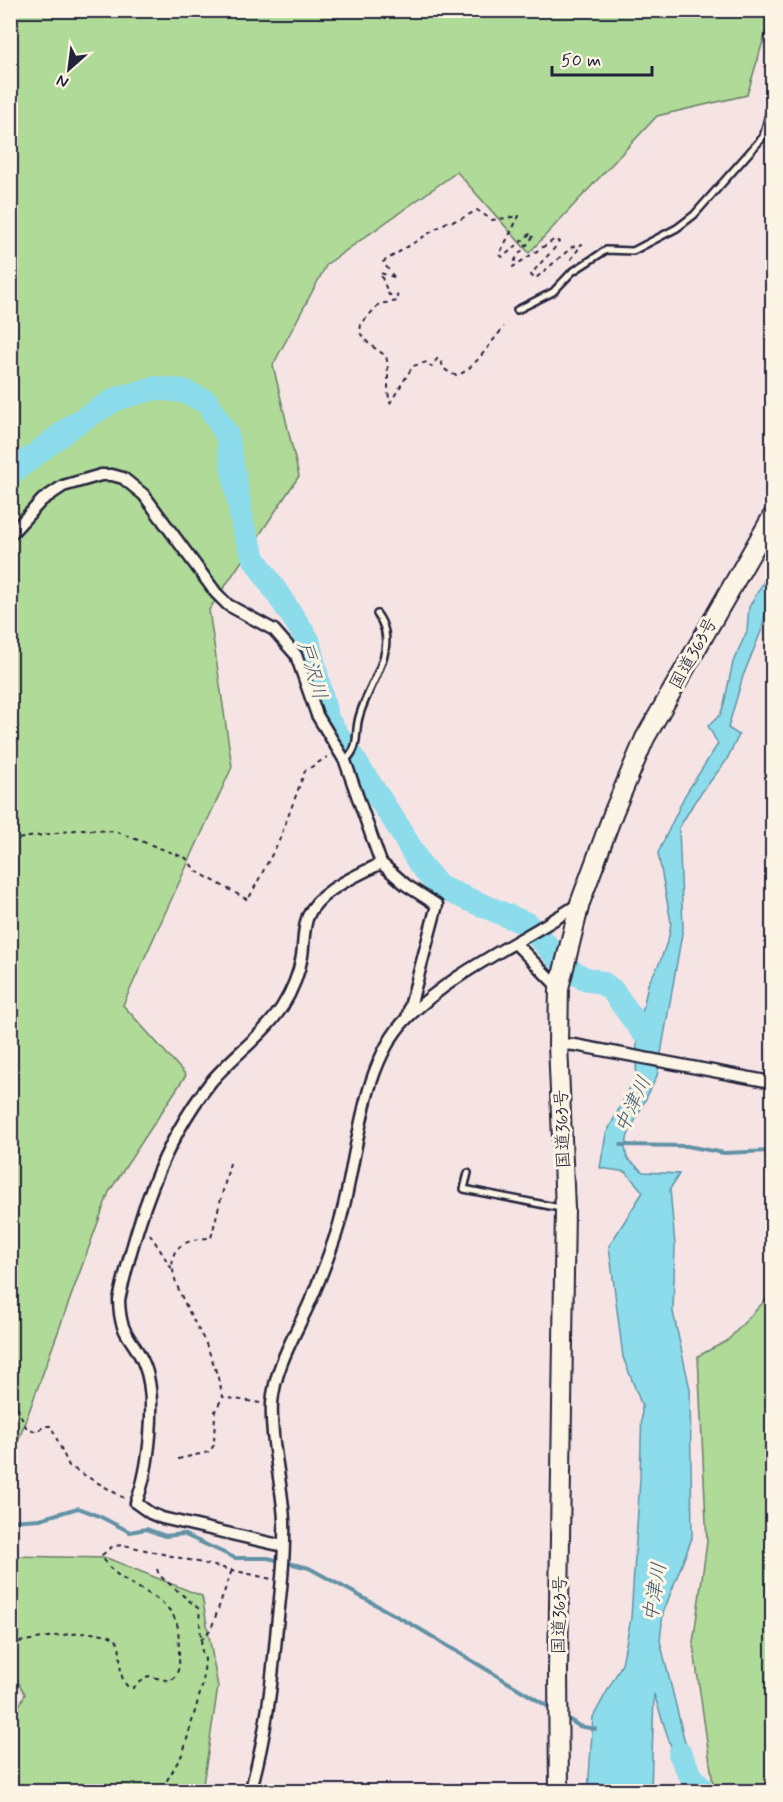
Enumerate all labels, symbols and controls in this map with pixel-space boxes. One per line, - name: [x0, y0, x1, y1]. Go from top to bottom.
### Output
- north arrow: [39, 39, 99, 99]
- scale bar: [552, 39, 652, 77]
- text: 50 m: [561, 49, 601, 73]
- text: N: [53, 69, 72, 93]
- street label: 国道363号: [664, 613, 724, 694]
- water label: 戸沢川: [290, 638, 333, 703]
- water label: 中津川: [608, 1072, 658, 1138]
- street label: 国道363号: [550, 1089, 576, 1169]
- water label: 中津川: [637, 1560, 674, 1624]
- street label: 国道363号: [547, 1575, 573, 1655]

